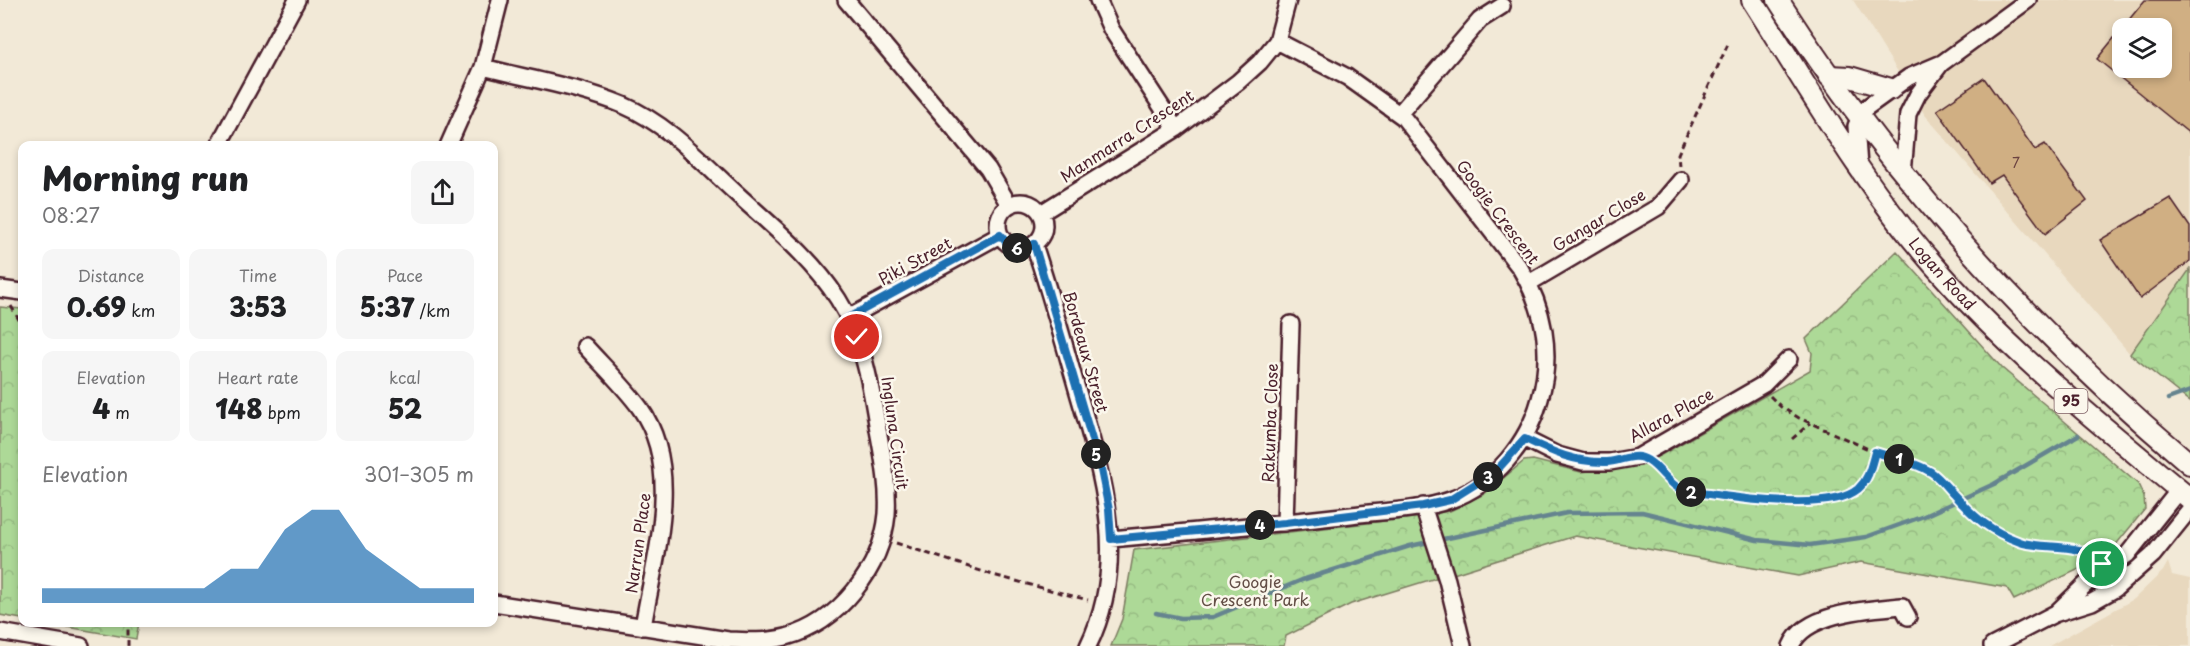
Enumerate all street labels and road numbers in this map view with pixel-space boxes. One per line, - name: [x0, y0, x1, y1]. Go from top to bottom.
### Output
- street label: Manmarra Crescent: [1055, 83, 1198, 187]
- street label: Googie Crescent: [1451, 154, 1546, 269]
- street label: Gangar Close: [1547, 182, 1650, 256]
- street label: Piki Street: [874, 230, 956, 290]
- street label: Logan Road: [1904, 232, 1982, 315]
- street label: Bordeaux Street: [1058, 288, 1116, 416]
- street label: Rakumba Close: [1255, 363, 1283, 483]
- street label: Ingluna Circuit: [876, 375, 916, 491]
- street label: Allara Place: [1624, 381, 1718, 447]
- road number: 95: [2054, 389, 2088, 413]
- street label: Narrun Place: [618, 491, 656, 595]

